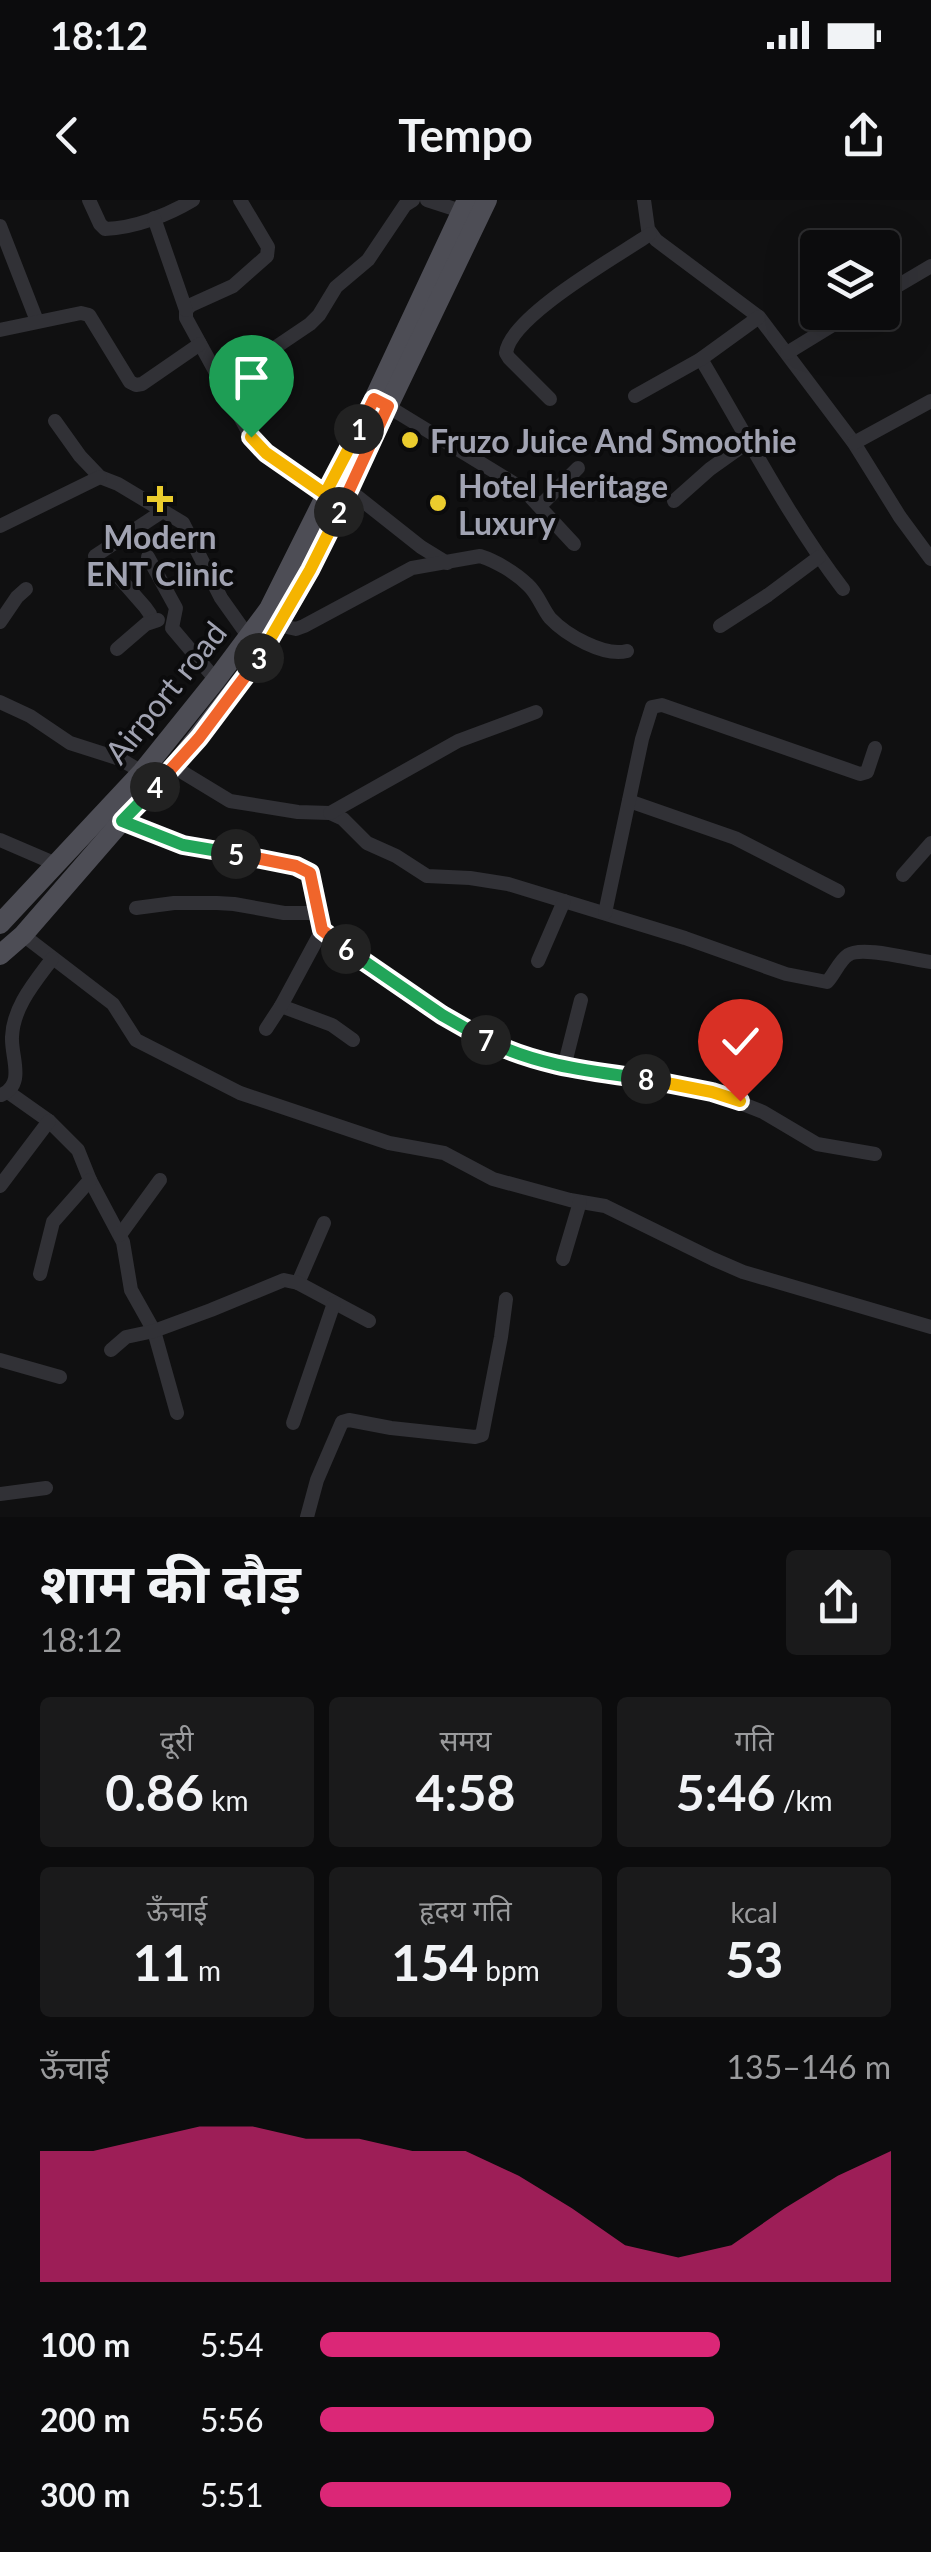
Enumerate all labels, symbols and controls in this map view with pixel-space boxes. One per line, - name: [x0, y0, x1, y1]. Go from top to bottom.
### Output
- text: 18:12: [50, 12, 148, 58]
- icon: back: [40, 108, 95, 163]
- text: Tempo: [398, 108, 533, 162]
- icon: share: [836, 108, 891, 163]
- map controls: [800, 230, 900, 330]
- button: layers: [800, 230, 900, 330]
- pin: [209, 335, 294, 438]
- icon: arrive: [224, 350, 279, 405]
- pin: 1: [334, 404, 384, 454]
- text: 1: [351, 412, 367, 446]
- place label: Fruzo Juice And Smoothie: [430, 421, 797, 460]
- marker: Fruzo Juice And Smoothie: [399, 429, 421, 451]
- place label: Hotel Heritage Luxury: [458, 466, 668, 542]
- marker: Modern ENT Clinic: [147, 486, 173, 512]
- pin: 2: [314, 487, 364, 537]
- marker: Hotel Heritage Luxury: [427, 492, 449, 514]
- text: 2: [331, 495, 347, 529]
- place label: Modern ENT Clinic: [86, 517, 234, 593]
- street label: Airport road: [96, 613, 234, 771]
- pin: 3: [234, 633, 284, 683]
- text: 3: [251, 641, 267, 675]
- pin: 4: [130, 762, 180, 812]
- text: 4: [147, 770, 163, 804]
- pin: 5: [211, 829, 261, 879]
- text: 5: [228, 837, 244, 871]
- pin: 6: [321, 924, 371, 974]
- text: 6: [338, 932, 354, 966]
- pin: [698, 999, 783, 1102]
- icon: check: [713, 1014, 768, 1069]
- pin: 7: [461, 1015, 511, 1065]
- text: 7: [478, 1023, 494, 1057]
- pin: 8: [621, 1054, 671, 1104]
- text: 8: [638, 1062, 654, 1096]
- text: शाम की दौड़: [40, 1549, 301, 1615]
- button: share: [786, 1550, 891, 1655]
- text: 18:12: [40, 1620, 122, 1659]
- text: दूरी: [160, 1723, 194, 1757]
- text: समय: [440, 1723, 491, 1757]
- text: गति: [735, 1723, 774, 1757]
- text: 0.86: [105, 1762, 204, 1822]
- text: 4:58: [416, 1762, 515, 1822]
- text: 5:46: [676, 1762, 776, 1822]
- text: km: [204, 1783, 248, 1817]
- text: /km: [776, 1783, 833, 1817]
- text: ऊँचाई: [146, 1893, 207, 1927]
- text: हृदय गति: [419, 1893, 512, 1927]
- text: kcal: [730, 1895, 778, 1929]
- text: 53: [725, 1929, 783, 1989]
- text: 11: [133, 1932, 191, 1992]
- text: 154: [391, 1932, 478, 1992]
- text: m: [191, 1953, 221, 1987]
- text: bpm: [478, 1953, 540, 1987]
- text: ऊँचाई: [40, 2047, 109, 2086]
- text: 135–146 m: [727, 2047, 891, 2086]
- text: 100 m: [40, 2325, 130, 2364]
- text: 5:54: [200, 2325, 264, 2364]
- text: 200 m: [40, 2400, 130, 2439]
- text: 5:56: [200, 2400, 264, 2439]
- text: 300 m: [40, 2475, 130, 2514]
- text: 5:51: [200, 2475, 264, 2514]

